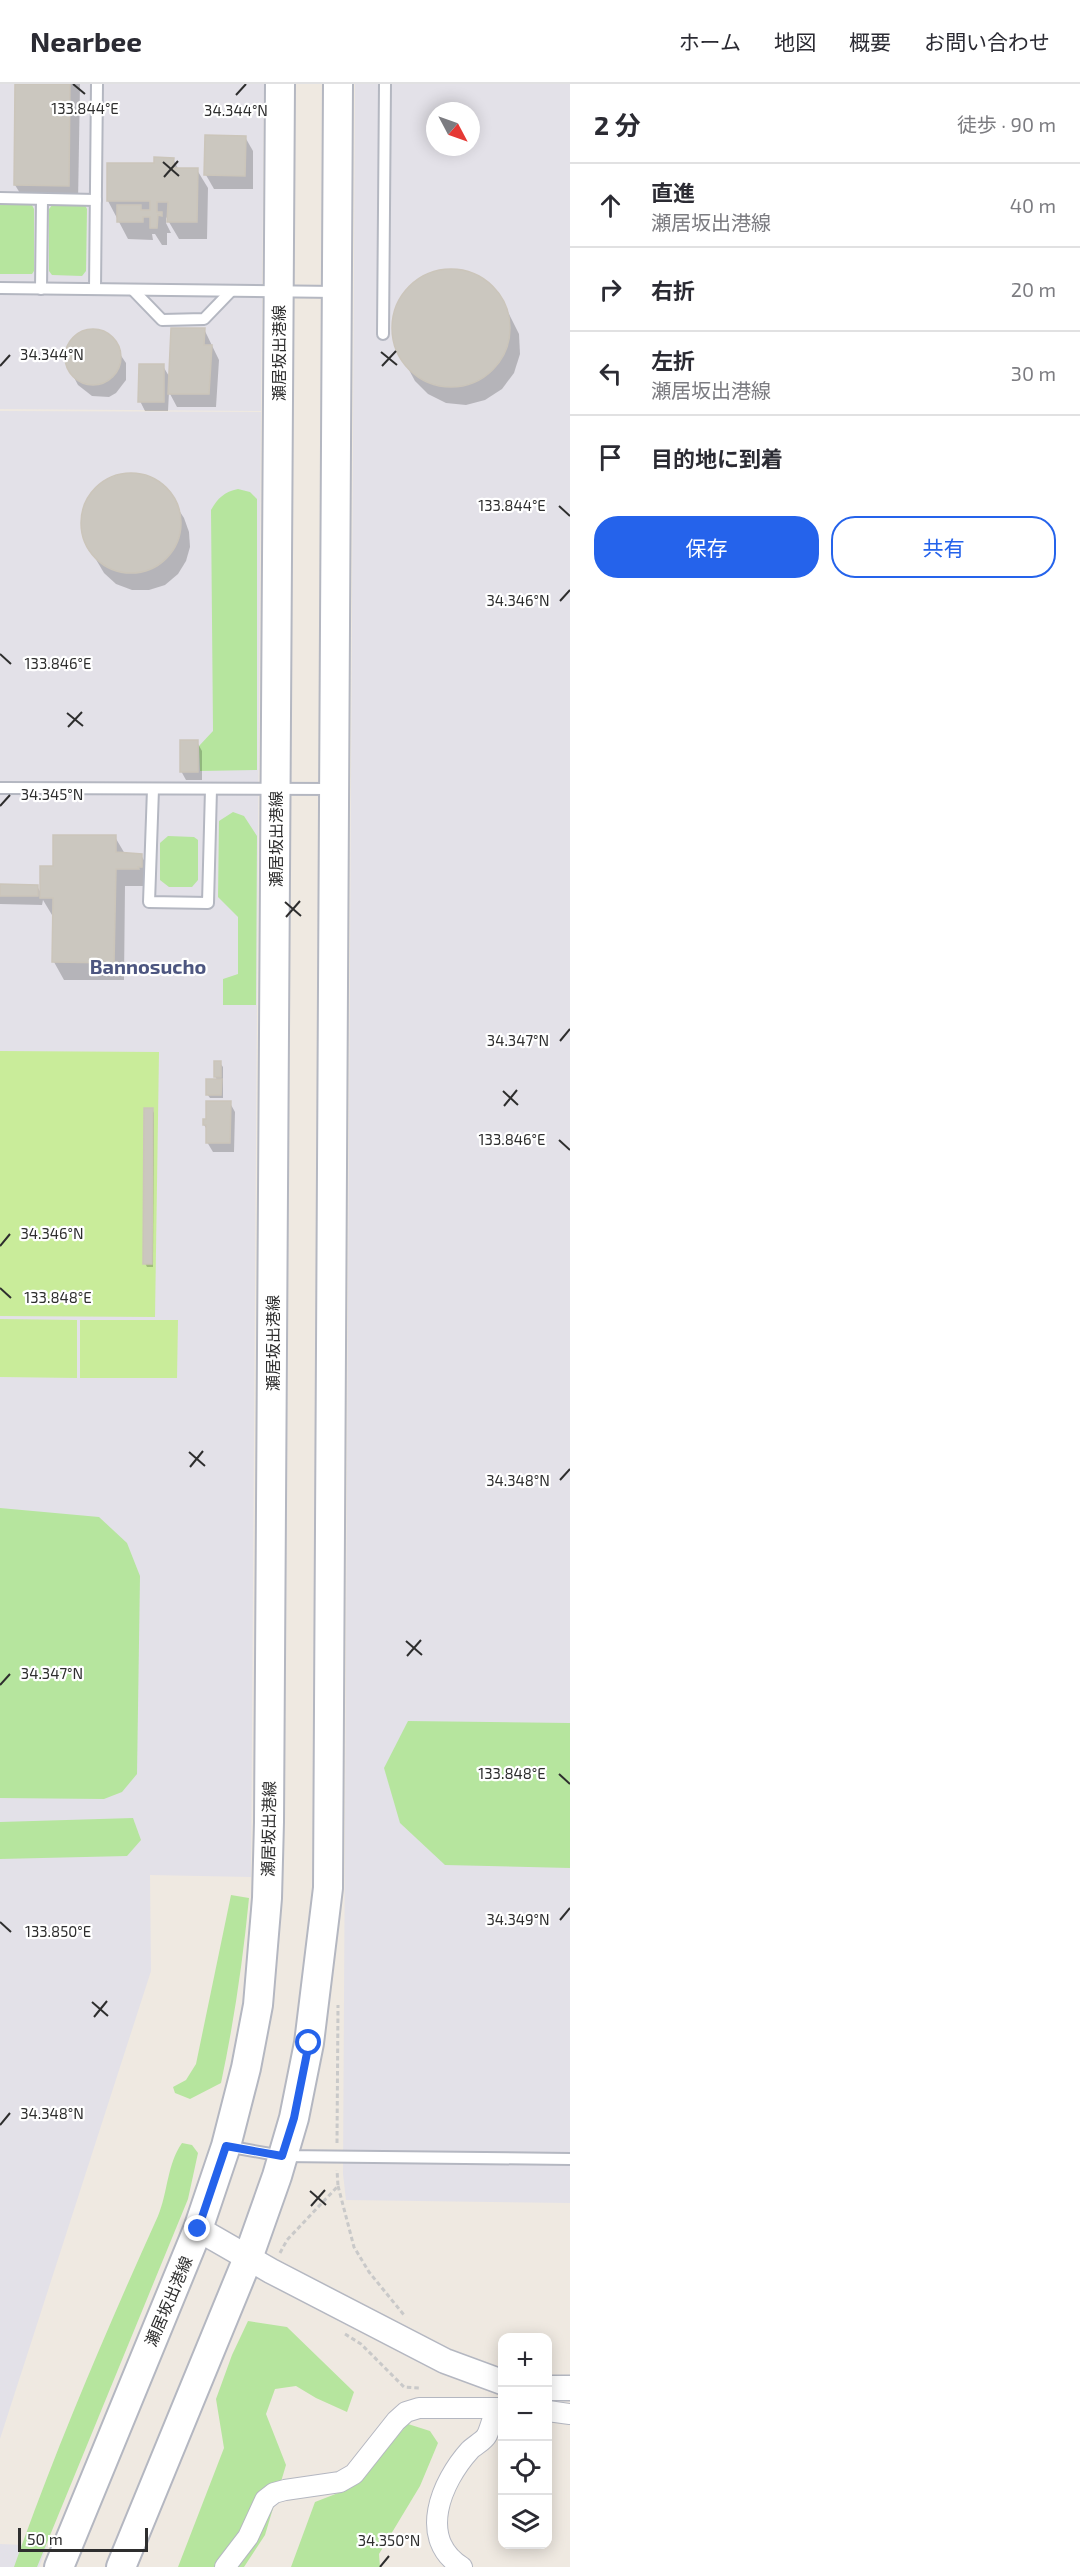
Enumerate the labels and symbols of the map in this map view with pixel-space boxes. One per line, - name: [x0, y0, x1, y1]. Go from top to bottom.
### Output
- text: 133.844°E: [51, 99, 119, 117]
- text: 34.344°N: [204, 101, 268, 119]
- north arrow: [426, 102, 480, 156]
- street label: 瀬居坂出港線: [269, 305, 288, 401]
- text: 34.344°N: [20, 345, 84, 363]
- text: 133.844°E: [478, 496, 546, 514]
- text: 34.346°N: [486, 591, 550, 609]
- text: 133.846°E: [25, 654, 91, 672]
- text: 34.345°N: [21, 785, 83, 803]
- street label: 瀬居坂出港線: [266, 791, 285, 887]
- district label: Bannosucho: [90, 954, 206, 978]
- text: 34.347°N: [487, 1031, 549, 1049]
- text: 133.846°E: [479, 1130, 545, 1148]
- text: 34.346°N: [20, 1224, 84, 1242]
- text: 133.848°E: [24, 1288, 92, 1306]
- street label: 瀬居坂出港線: [263, 1295, 282, 1391]
- text: 34.348°N: [486, 1471, 550, 1489]
- text: 34.347°N: [21, 1664, 83, 1682]
- text: 133.848°E: [478, 1764, 546, 1782]
- street label: 瀬居坂出港線: [258, 1781, 278, 1877]
- text: 34.349°N: [486, 1910, 550, 1928]
- text: 133.850°E: [25, 1922, 91, 1940]
- route start: [295, 2029, 321, 2055]
- text: 34.348°N: [20, 2104, 84, 2122]
- route end: [184, 2215, 210, 2241]
- street label: 瀬居坂出港線: [140, 2253, 196, 2349]
- scale bar: [18, 2525, 148, 2552]
- text: 34.350°N: [358, 2531, 420, 2549]

